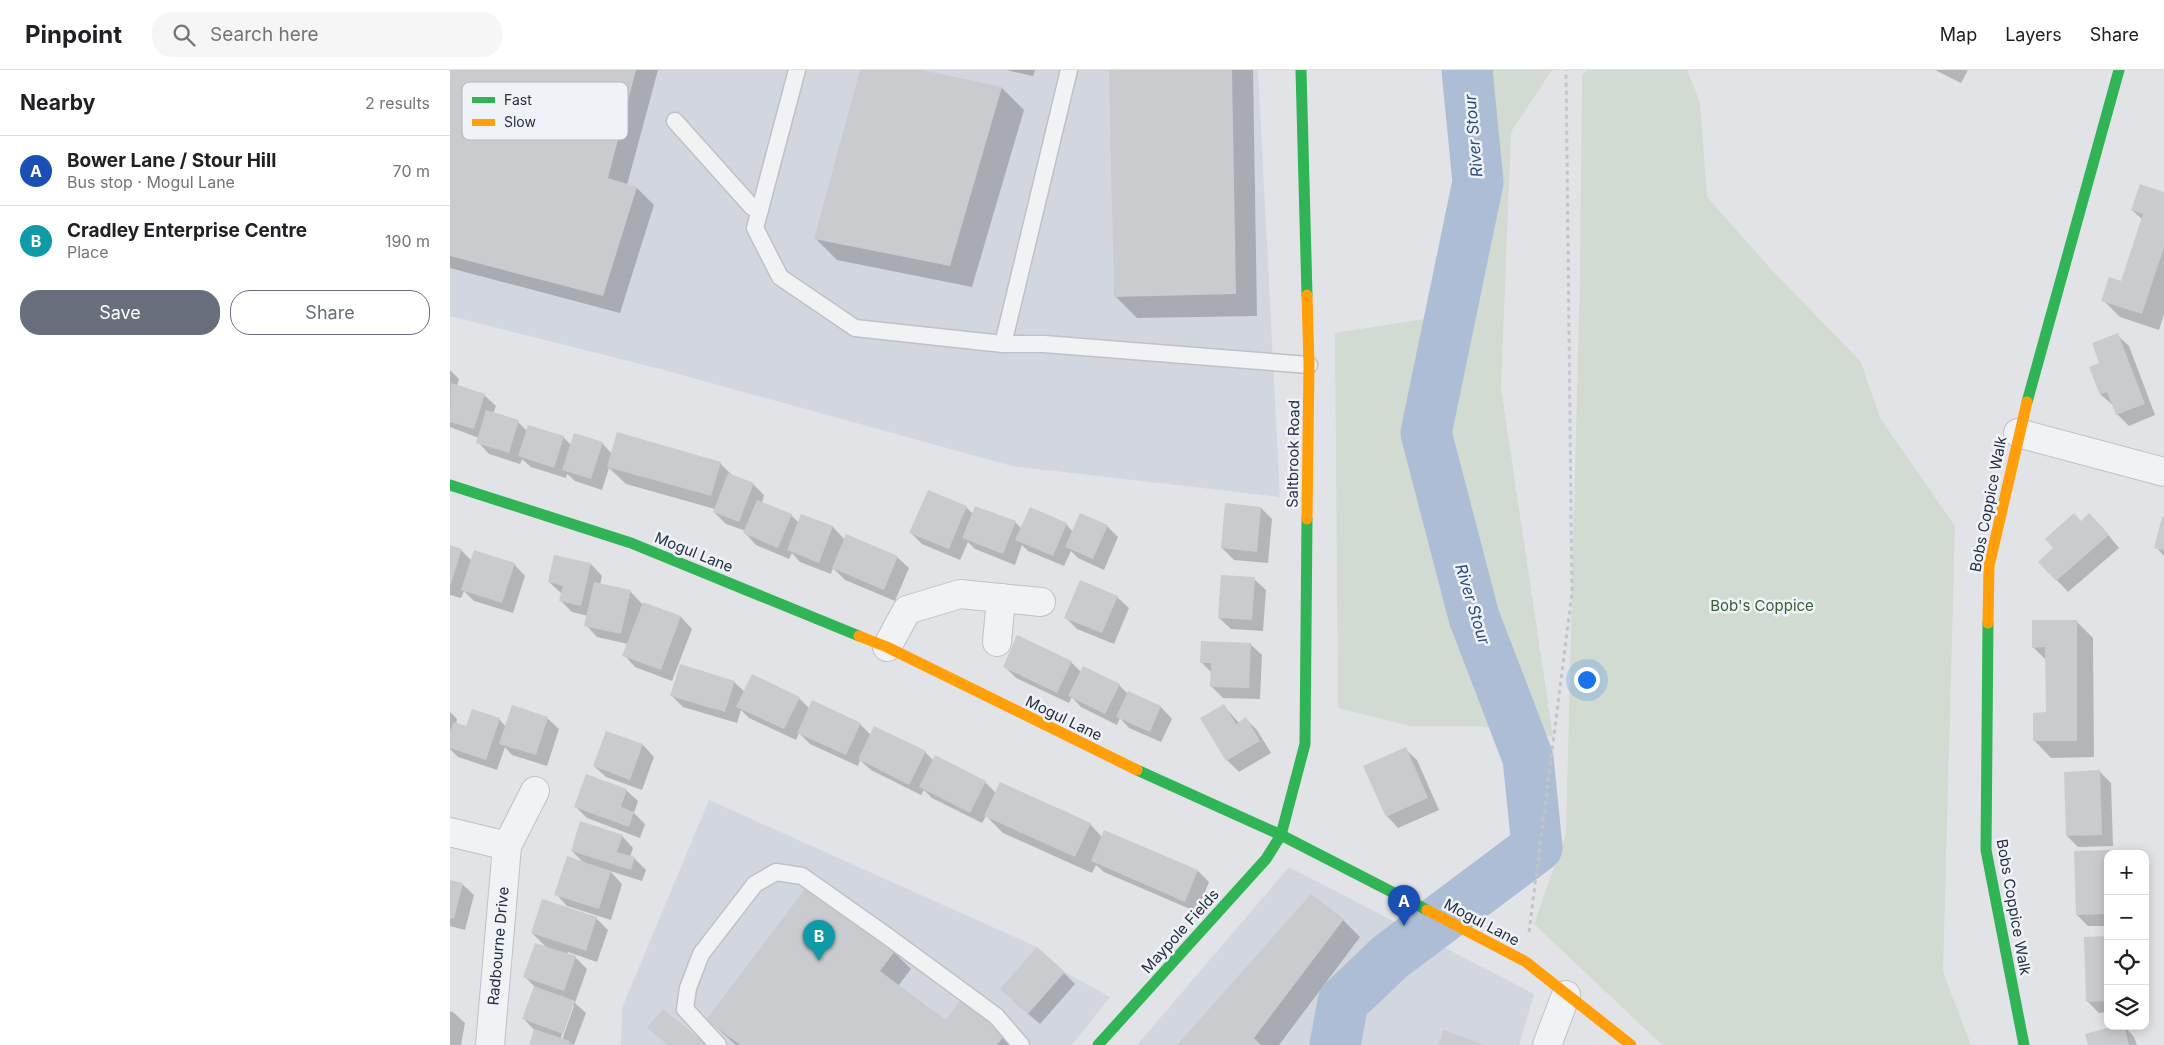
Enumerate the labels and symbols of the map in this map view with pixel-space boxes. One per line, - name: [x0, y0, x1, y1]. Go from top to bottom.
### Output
- legend: [462, 82, 628, 140]
- text: Fast: [504, 91, 532, 108]
- water label: River Stour: [1459, 93, 1487, 178]
- text: Slow: [504, 113, 536, 130]
- street label: Saltbrook Road: [1283, 400, 1303, 508]
- street label: Bobs Coppice Walk: [1966, 434, 2011, 574]
- street label: Mogul Lane: [652, 528, 736, 576]
- water label: River Stour: [1451, 561, 1495, 648]
- park label: Bob's Coppice: [1710, 596, 1814, 615]
- your location: [1574, 667, 1600, 693]
- street label: Mogul Lane: [1023, 691, 1105, 745]
- street label: Bobs Coppice Walk: [1993, 837, 2035, 977]
- street label: Maypole Fields: [1137, 885, 1223, 977]
- pin: A: [1388, 885, 1420, 926]
- street label: Radbourne Drive: [483, 886, 513, 1006]
- street label: Mogul Lane: [1441, 894, 1523, 950]
- pin: B: [803, 920, 835, 961]

